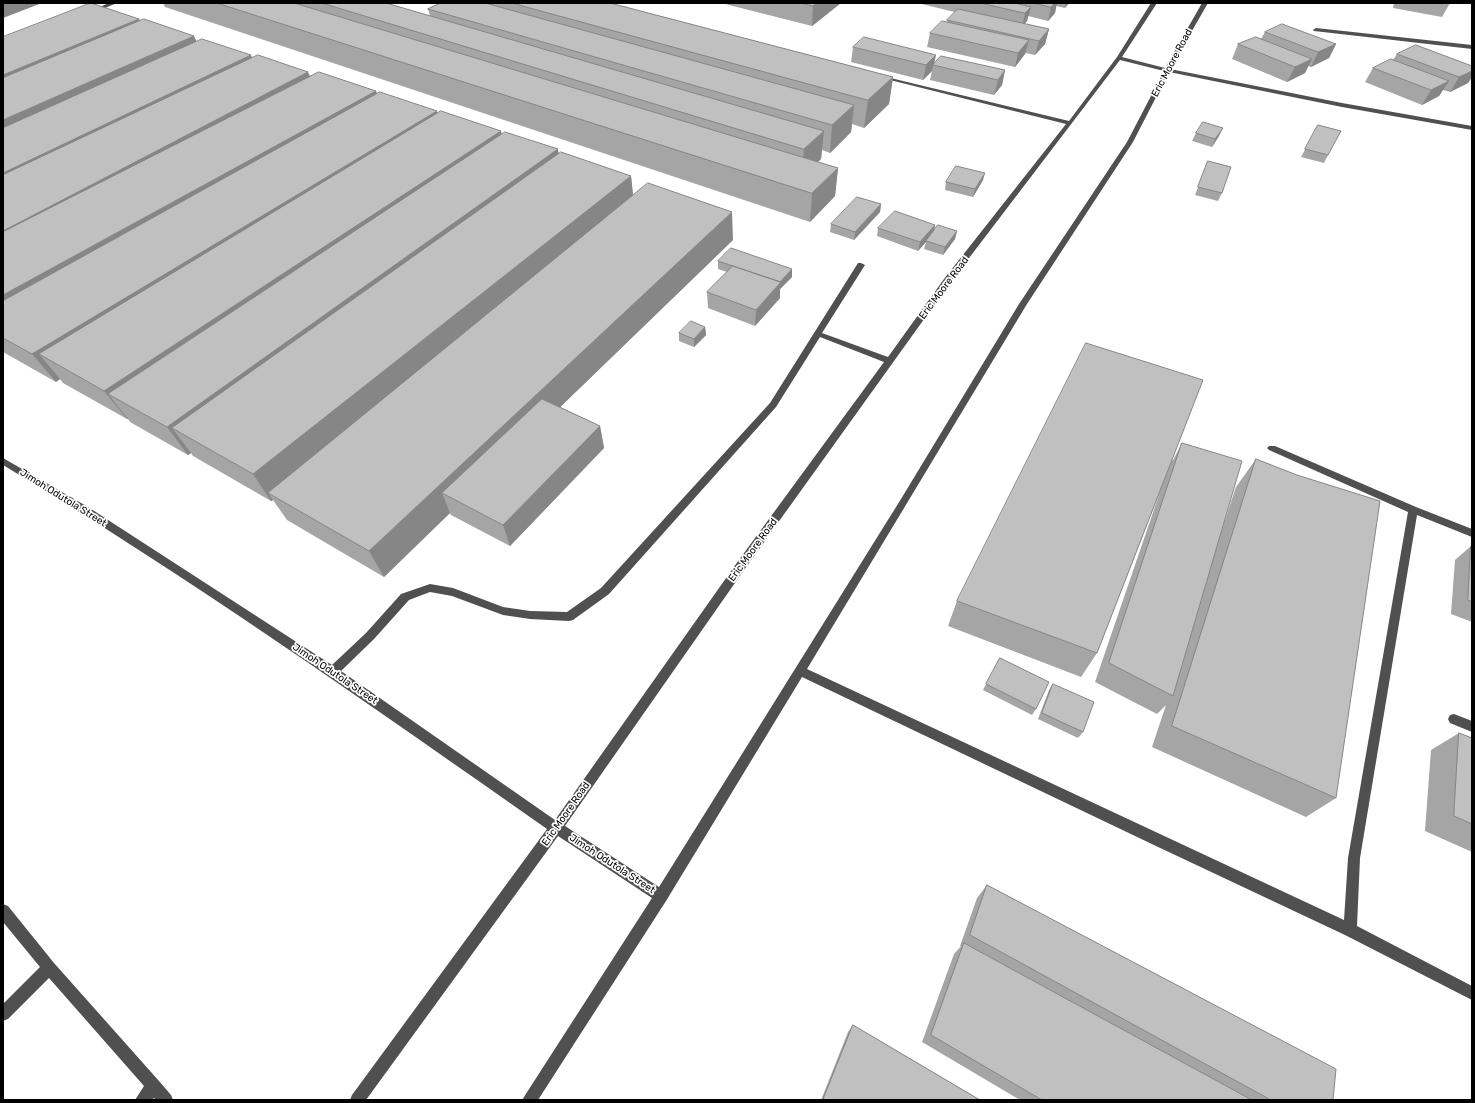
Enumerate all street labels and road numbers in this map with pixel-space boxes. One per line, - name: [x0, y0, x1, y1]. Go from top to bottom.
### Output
- street label: Eric Moore Road: [1149, 27, 1195, 99]
- street label: Eric Moore Road: [917, 254, 971, 322]
- street label: Jimoh Odutola Street: [18, 467, 108, 529]
- street label: Eric Moore Road: [726, 516, 780, 584]
- street label: Jimoh Odutola Street: [290, 641, 380, 707]
- street label: Eric Moore Road: [540, 780, 592, 848]
- street label: Jimoh Odutola Street: [567, 832, 657, 896]

